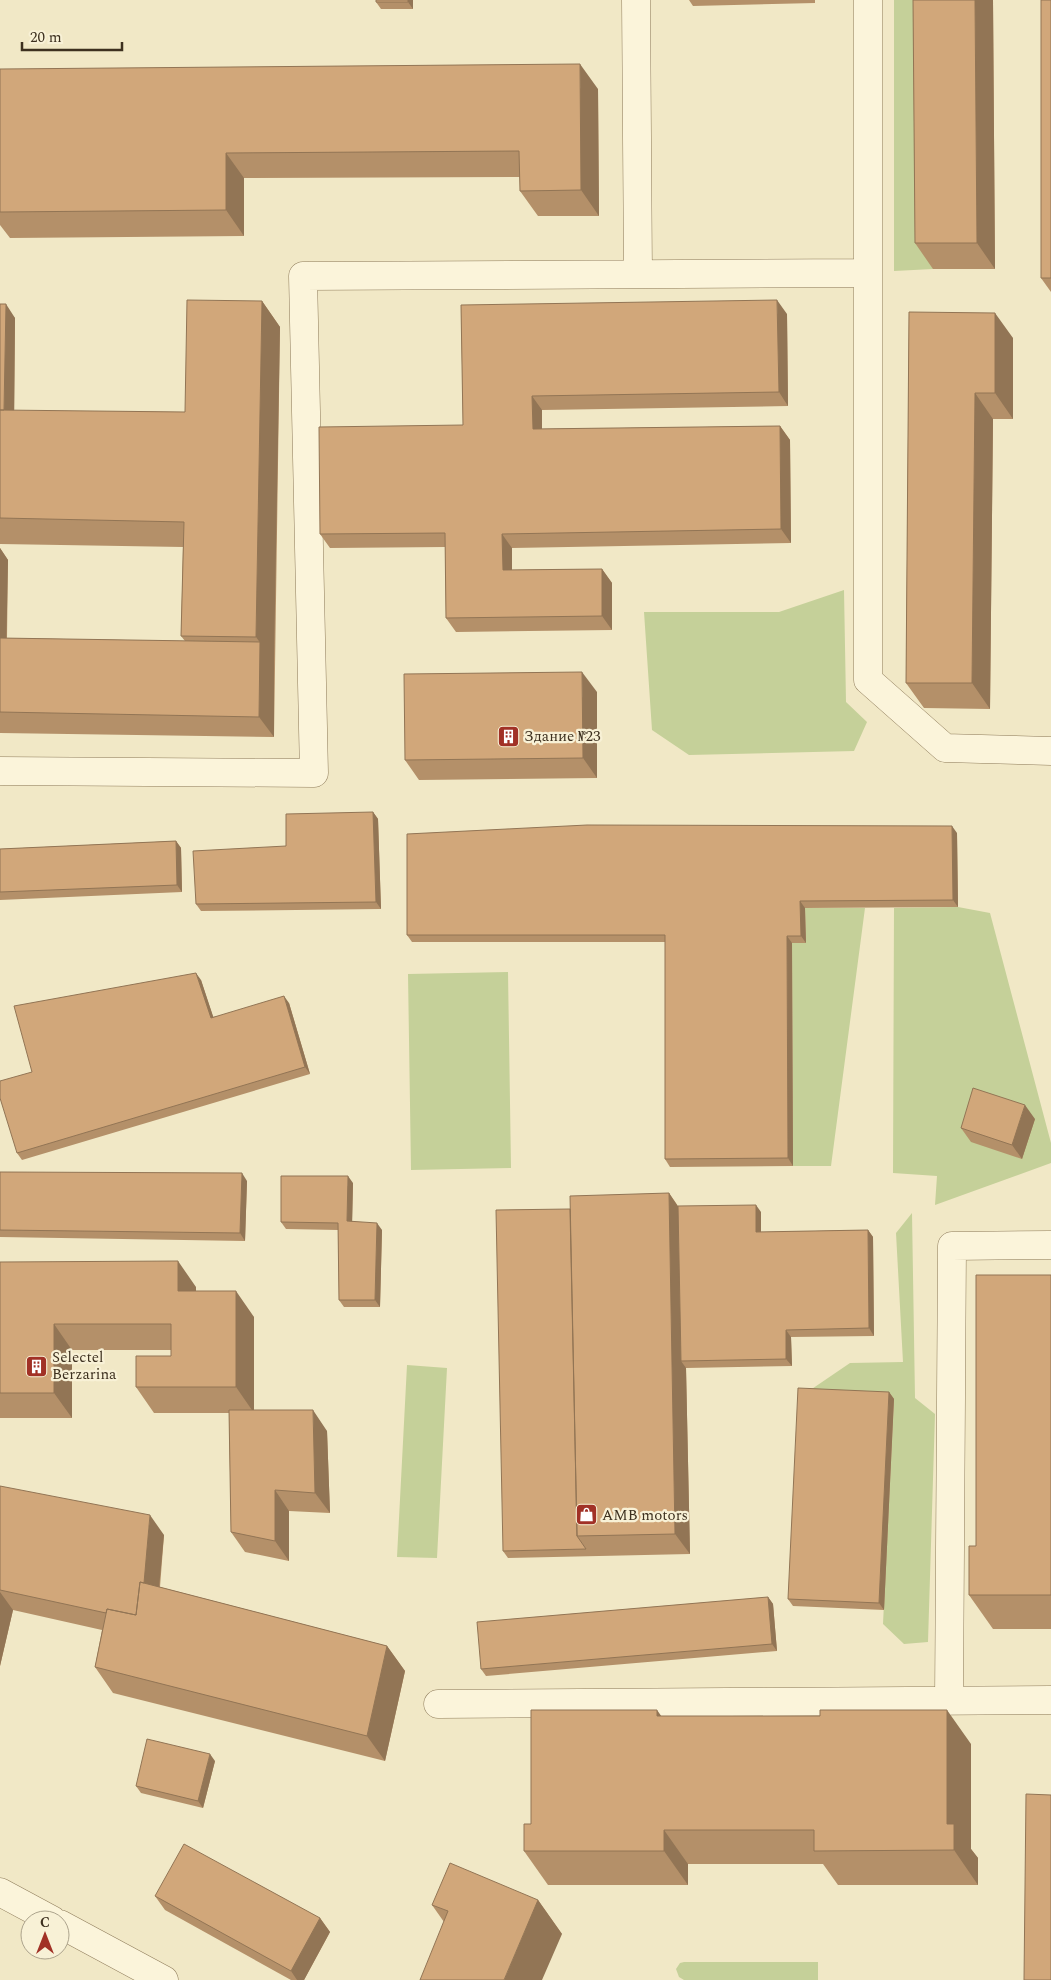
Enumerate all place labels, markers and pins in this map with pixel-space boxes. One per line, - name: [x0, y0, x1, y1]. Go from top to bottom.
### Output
- building icon: Здание №23: [496, 724, 520, 748]
- place label: Здание №23: [524, 725, 601, 748]
- place label: Selectel Berzarina: [52, 1346, 117, 1386]
- building icon: Selectel Berzarina: [24, 1354, 48, 1378]
- shop icon: AMB motors: [574, 1503, 598, 1527]
- place label: AMB motors: [602, 1504, 688, 1527]

